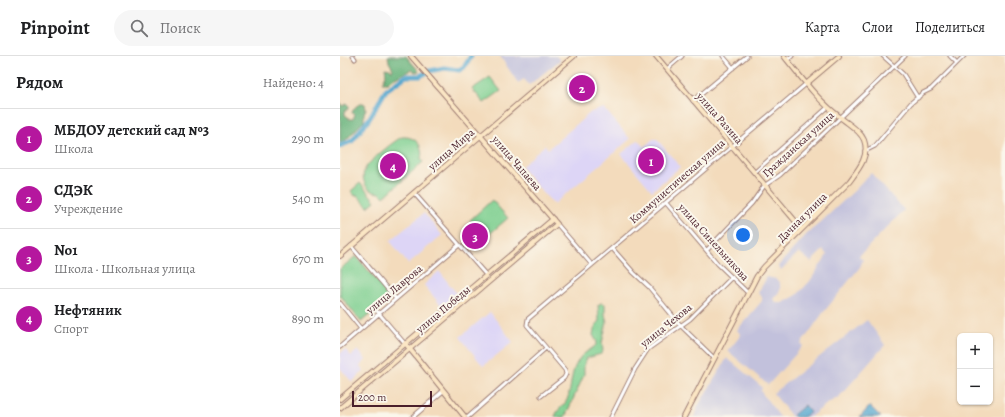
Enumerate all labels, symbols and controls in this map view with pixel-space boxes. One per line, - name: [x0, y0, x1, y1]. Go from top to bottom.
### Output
- search box: [114, 10, 394, 46]
- text: Pinpoint: [20, 15, 90, 41]
- icon: search: [128, 17, 150, 39]
- text: Поиск: [160, 18, 201, 38]
- text: Карта: [805, 18, 840, 37]
- text: Слои: [862, 18, 893, 37]
- text: Поделиться: [915, 18, 985, 37]
- text: Рядом: [16, 71, 63, 94]
- pin: 2: [569, 73, 595, 103]
- text: Найдено: 4: [263, 74, 324, 91]
- street label: улица Разина: [692, 89, 747, 148]
- street label: Гражданская улица: [759, 107, 838, 181]
- text: МБДОУ детский сад №3: [54, 120, 209, 140]
- street label: улица Мира: [424, 124, 478, 174]
- text: 1: [27, 130, 31, 147]
- text: 290 m: [292, 130, 324, 147]
- street label: улица Чапаева: [488, 132, 545, 195]
- street label: Коммунистическая улица: [626, 135, 729, 227]
- text: Школа: [54, 140, 93, 157]
- pin: 1: [638, 146, 664, 176]
- pin: 4: [380, 151, 406, 181]
- text: СДЭК: [54, 180, 93, 200]
- street label: Дачная улица: [774, 189, 831, 245]
- text: 2: [26, 190, 32, 207]
- text: 540 m: [292, 190, 324, 207]
- text: Учреждение: [54, 200, 123, 217]
- street label: улица Синельникова: [674, 200, 753, 285]
- pin: 3: [462, 221, 488, 251]
- your location: [733, 225, 753, 245]
- text: No1: [54, 240, 78, 260]
- text: 3: [26, 250, 32, 267]
- text: 670 m: [292, 250, 324, 267]
- text: Школа · Школьная улица: [54, 260, 195, 277]
- street label: улица Лаврова: [362, 261, 426, 318]
- street label: улица Победы: [412, 282, 474, 337]
- street label: улица Чехова: [637, 299, 696, 352]
- text: Нефтяник: [54, 300, 122, 320]
- text: 4: [26, 310, 32, 327]
- text: 890 m: [291, 310, 324, 327]
- text: Спорт: [54, 320, 88, 337]
- map controls: [957, 333, 993, 405]
- button: +: [957, 333, 993, 369]
- button: −: [957, 369, 993, 405]
- scale bar: [352, 389, 432, 408]
- text: 200 m: [358, 390, 386, 405]

